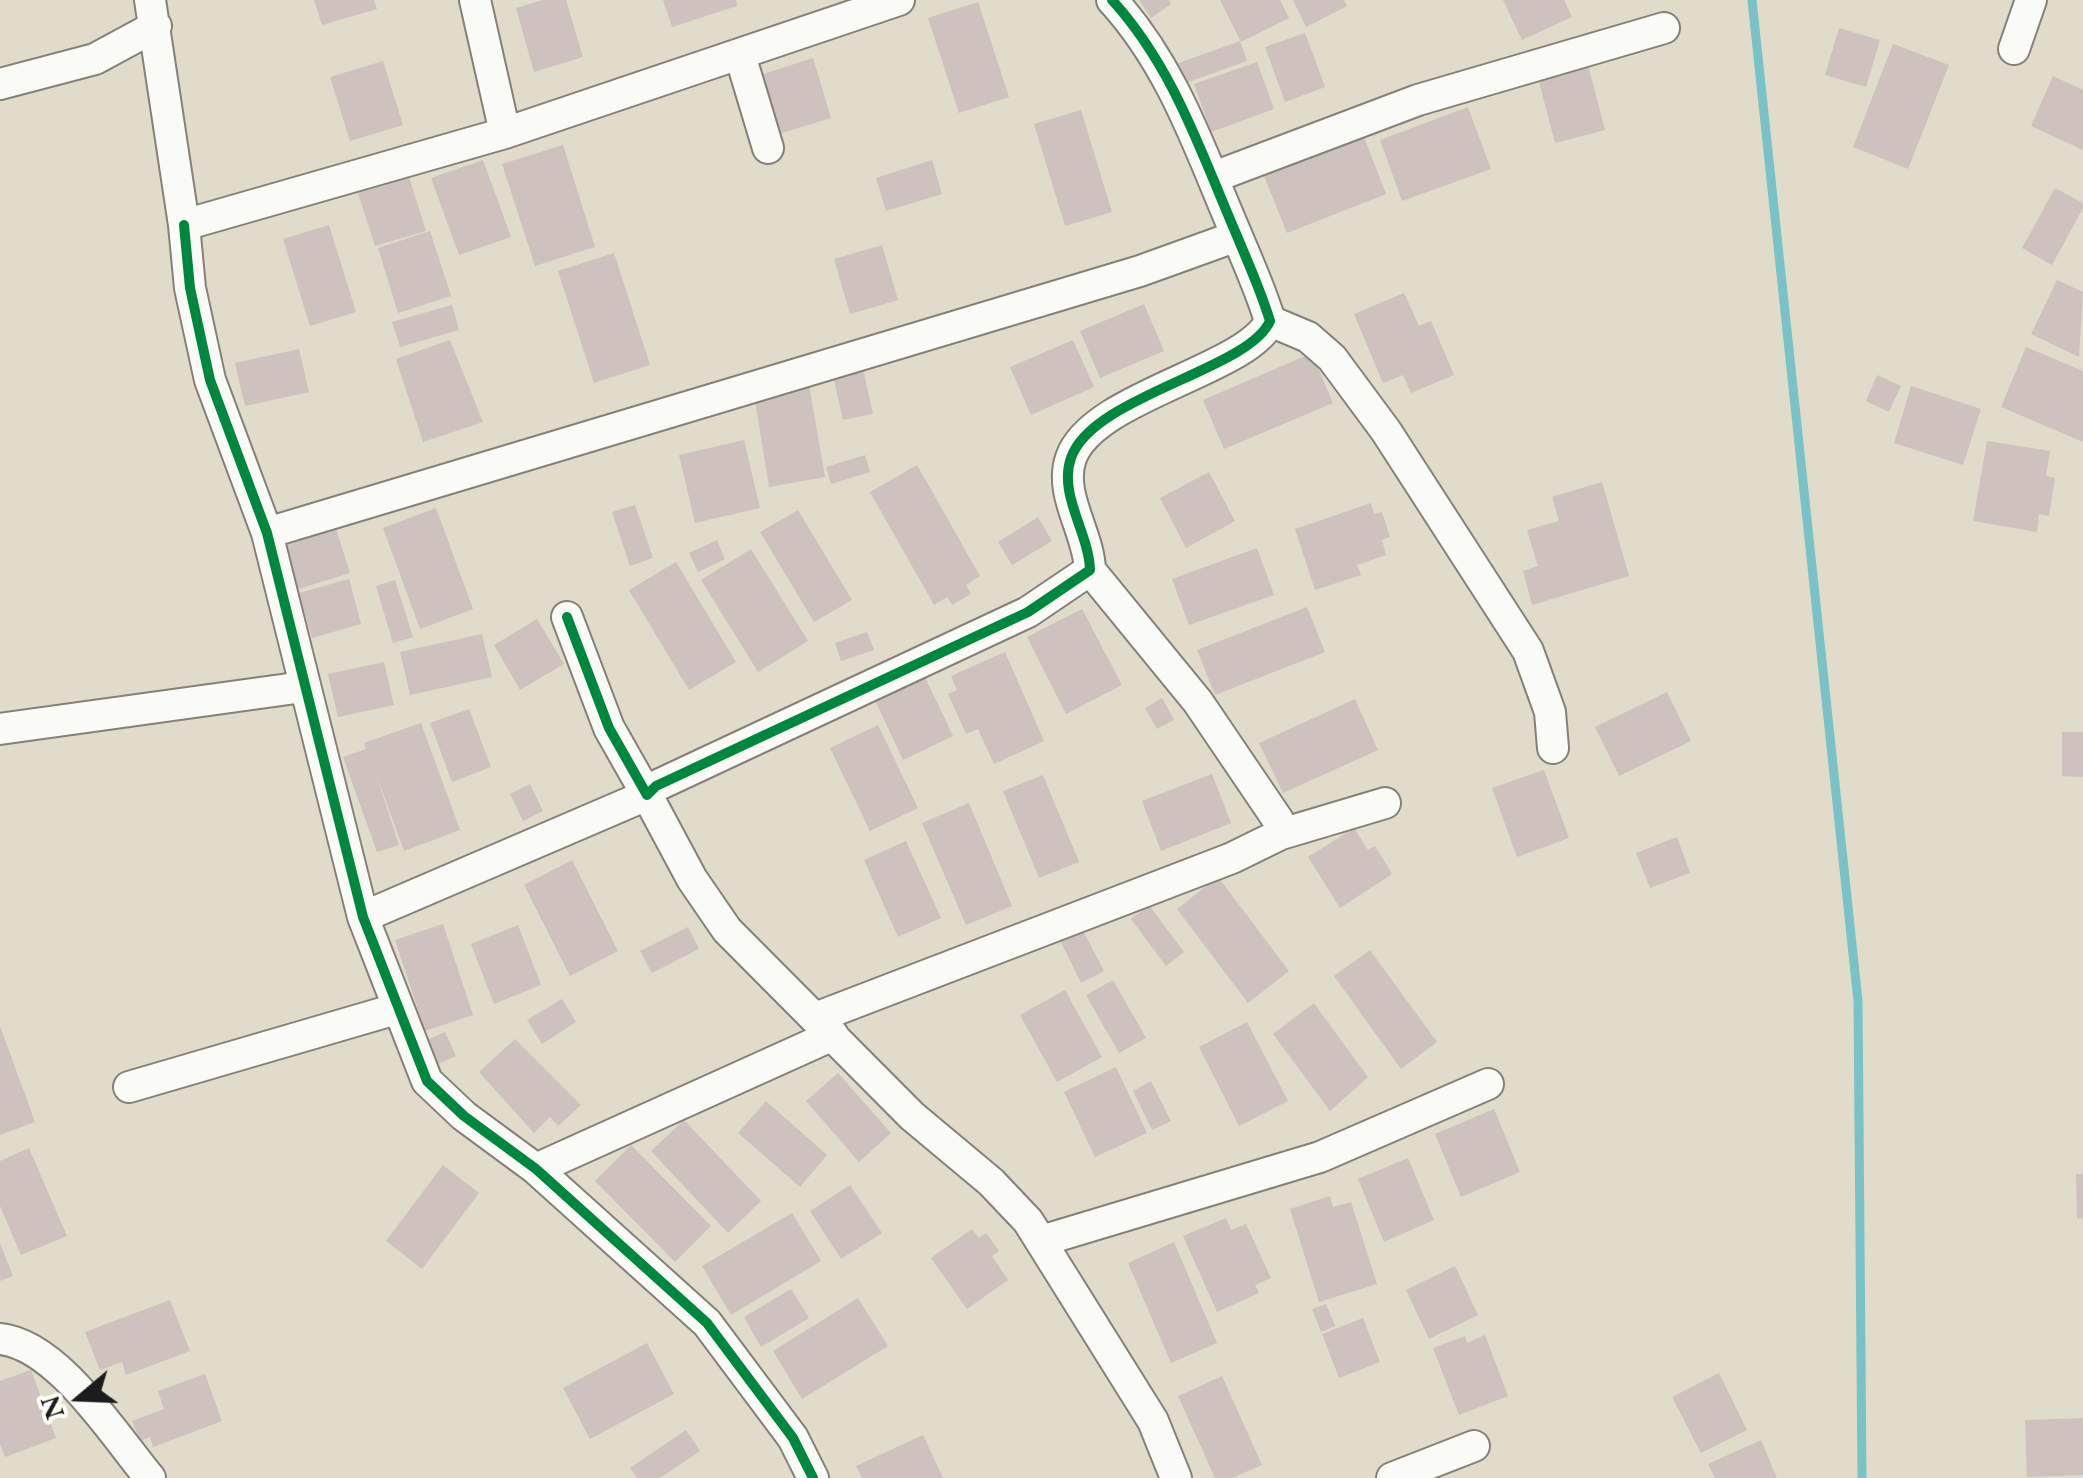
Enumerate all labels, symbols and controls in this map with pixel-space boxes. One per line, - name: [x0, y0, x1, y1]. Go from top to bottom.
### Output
- north arrow: [30, 1348, 130, 1448]
- text: N: [31, 1391, 72, 1424]

